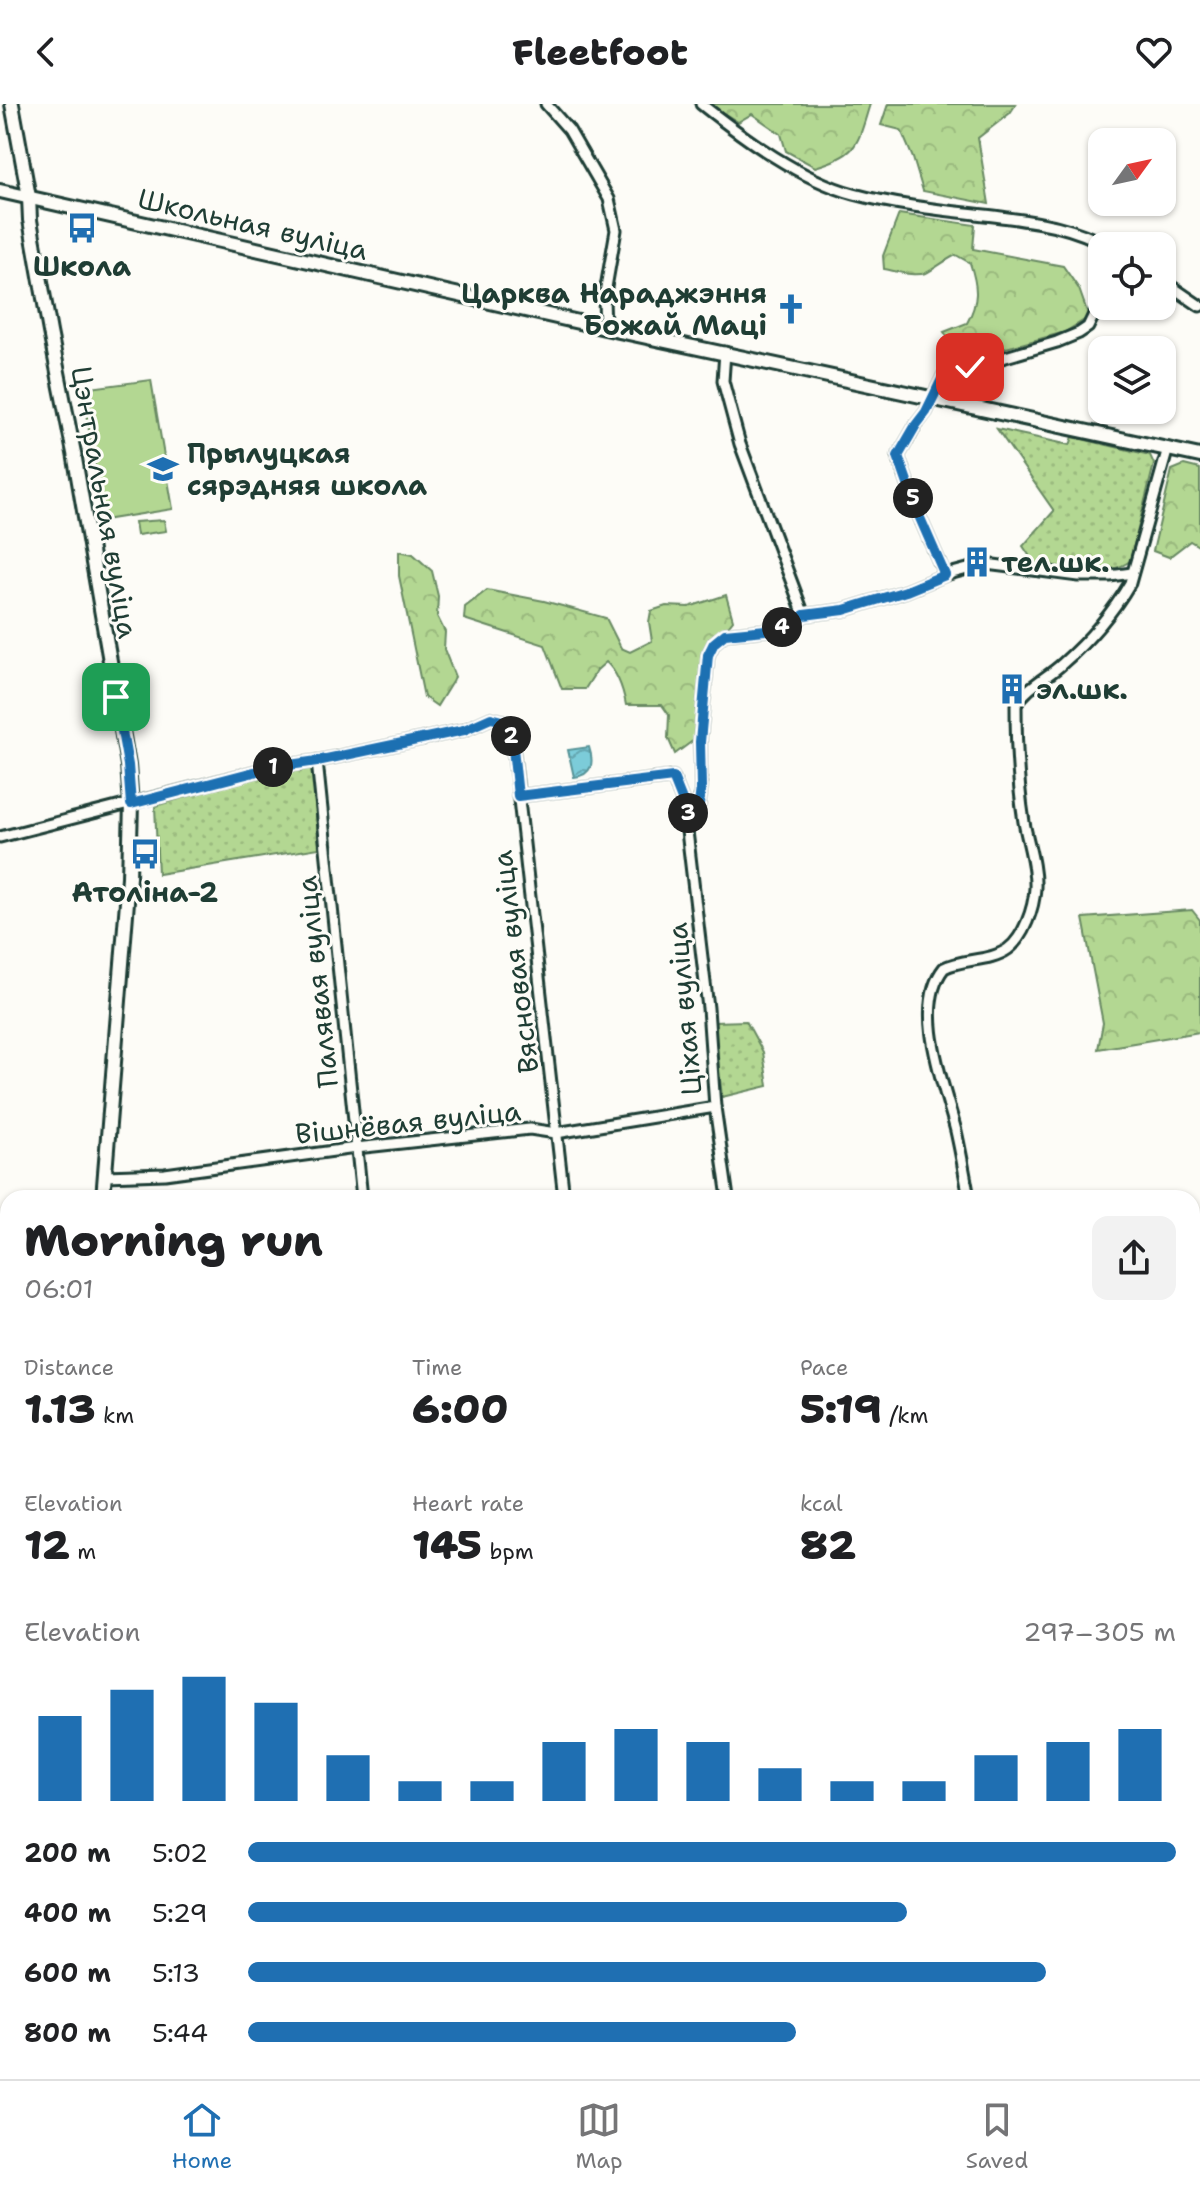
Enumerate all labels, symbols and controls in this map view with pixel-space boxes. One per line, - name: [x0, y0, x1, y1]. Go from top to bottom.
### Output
- text: Fleetfoot: [512, 28, 688, 77]
- icon: back: [24, 30, 68, 74]
- icon: heart: [1132, 30, 1176, 74]
- north arrow: [1088, 128, 1176, 216]
- map controls: [1088, 128, 1176, 424]
- street label: Школьная вуліца: [134, 179, 372, 269]
- bus stop icon: Школа: [65, 211, 99, 245]
- button: locate: [1088, 232, 1176, 320]
- place label: Школа: [33, 247, 131, 285]
- place label: Царква Нараджэння Божай Маці: [461, 274, 767, 344]
- church icon: Царква Нараджэння Божай Маці: [774, 292, 808, 326]
- pin: [936, 333, 1004, 401]
- button: layers: [1088, 336, 1176, 424]
- icon: check: [948, 345, 992, 389]
- street label: Цэнтральная вуліца: [62, 363, 148, 641]
- place label: Прылуцкая сярэдняя школа: [187, 434, 427, 504]
- school or university icon: Прылуцкая сярэдняя школа: [146, 452, 180, 486]
- pin: 5: [893, 478, 933, 518]
- text: 5: [906, 483, 920, 512]
- place label: тел.шк.: [1001, 543, 1110, 581]
- building icon: тел.шк.: [960, 545, 994, 579]
- pin: 4: [762, 607, 802, 647]
- text: 4: [774, 612, 790, 641]
- pin: [82, 663, 150, 731]
- place label: эл.шк.: [1036, 670, 1128, 708]
- building icon: эл.шк.: [995, 672, 1029, 706]
- icon: arrive: [94, 675, 138, 719]
- pin: 2: [491, 716, 531, 756]
- text: 2: [503, 721, 519, 750]
- pin: 1: [253, 747, 293, 787]
- text: 1: [268, 752, 278, 781]
- pin: 3: [668, 793, 708, 833]
- text: 3: [680, 798, 696, 827]
- bus stop icon: Атоліна-2: [128, 837, 162, 871]
- street label: Вясновая вуліца: [482, 848, 548, 1076]
- place label: Атоліна-2: [72, 873, 218, 911]
- street label: Палявая вуліца: [287, 874, 347, 1090]
- street label: Ціхая вуліца: [658, 921, 710, 1097]
- street label: Вішнёвая вуліца: [293, 1091, 523, 1153]
- text: Morning run: [24, 1211, 323, 1270]
- button: share: [1092, 1216, 1176, 1300]
- text: 06:01: [24, 1271, 94, 1306]
- text: Distance: [24, 1353, 114, 1382]
- text: Time: [412, 1353, 462, 1382]
- text: Pace: [800, 1353, 848, 1382]
- text: 1.13: [24, 1382, 96, 1436]
- text: 6:00: [412, 1382, 509, 1436]
- text: 5:19: [800, 1382, 882, 1436]
- text: km: [96, 1401, 134, 1430]
- text: /km: [882, 1401, 929, 1430]
- text: Elevation: [24, 1489, 122, 1518]
- text: Heart rate: [412, 1489, 524, 1518]
- text: kcal: [800, 1489, 843, 1518]
- text: 12: [24, 1518, 70, 1572]
- text: 145: [412, 1518, 482, 1572]
- text: 82: [800, 1518, 856, 1572]
- text: m: [70, 1537, 96, 1566]
- text: bpm: [482, 1537, 534, 1566]
- text: Elevation: [24, 1614, 140, 1649]
- text: 297–305 m: [1023, 1614, 1176, 1649]
- text: 200 m: [24, 1835, 111, 1870]
- text: 5:02: [152, 1835, 208, 1870]
- text: 400 m: [24, 1895, 111, 1930]
- text: 5:29: [152, 1895, 208, 1930]
- text: 600 m: [24, 1955, 111, 1990]
- text: 5:13: [152, 1955, 200, 1990]
- text: 800 m: [24, 2015, 111, 2050]
- text: 5:44: [152, 2015, 208, 2050]
- tab: Home: [172, 2098, 232, 2175]
- tab: Map: [575, 2098, 623, 2175]
- tab: Saved: [966, 2098, 1028, 2175]

